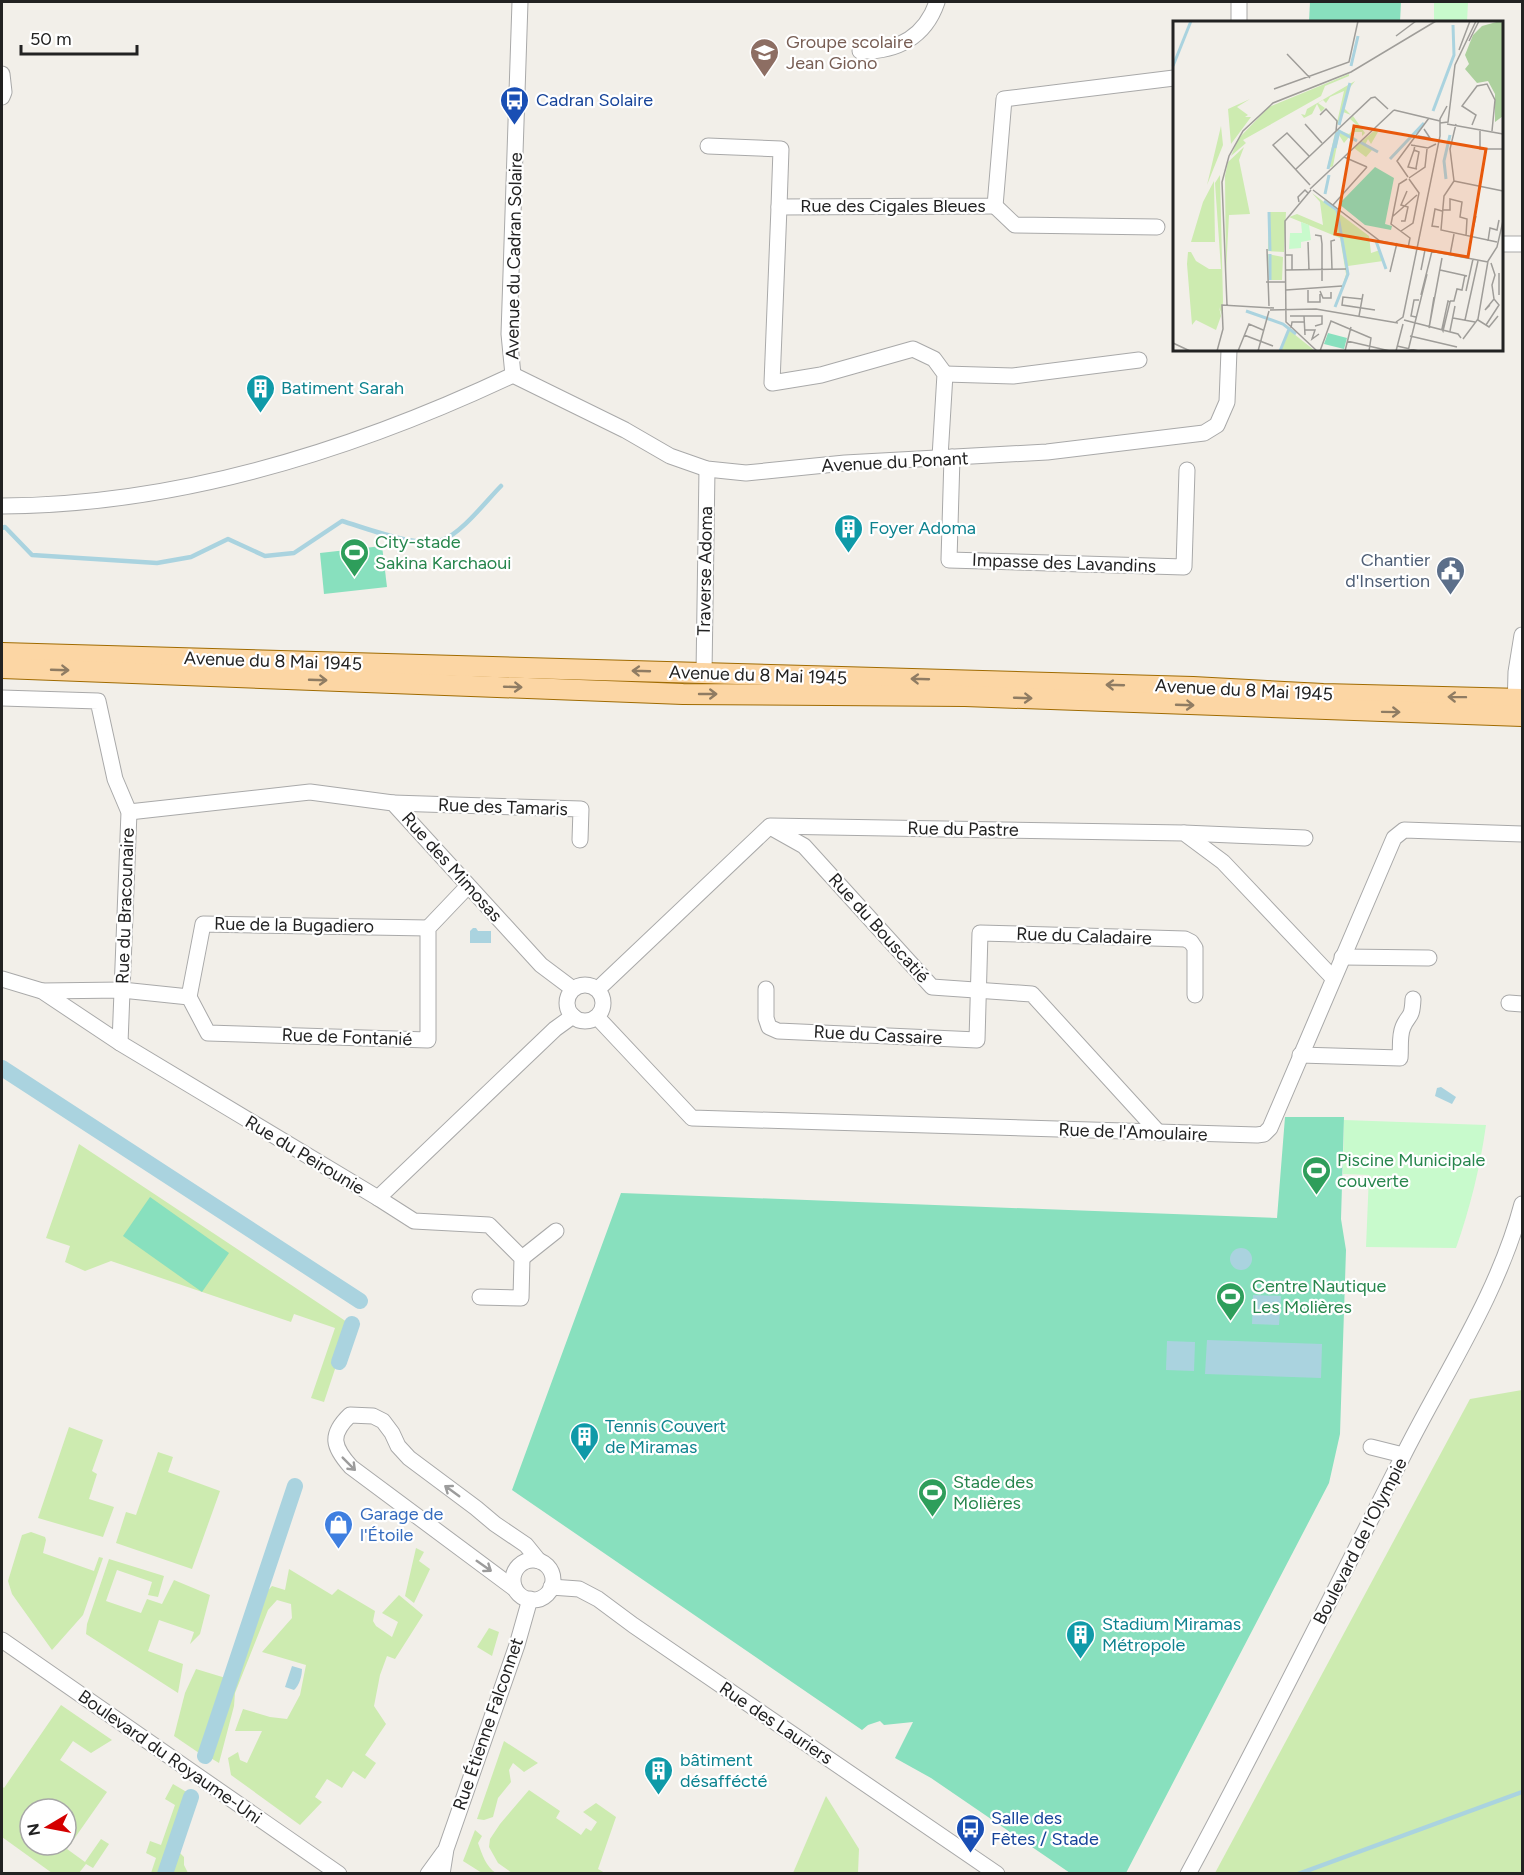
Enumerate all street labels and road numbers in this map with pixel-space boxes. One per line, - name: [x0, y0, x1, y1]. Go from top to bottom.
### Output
- street label: Avenue du Cadran Solaire: [501, 152, 527, 360]
- street label: Rue des Cigales Bleues: [800, 195, 986, 217]
- street label: Avenue du Ponant: [821, 447, 969, 477]
- street label: Traverse Adoma: [693, 506, 717, 636]
- street label: Impasse des Lavandins: [972, 549, 1156, 577]
- street label: Avenue du 8 Mai 1945: [184, 647, 362, 675]
- street label: Avenue du 8 Mai 1945: [669, 661, 847, 689]
- street label: Avenue du 8 Mai 1945: [1155, 674, 1333, 706]
- street label: Rue des Tamaris: [438, 794, 568, 820]
- street label: Rue des Mimosas: [397, 808, 507, 926]
- street label: Rue du Pastre: [907, 817, 1019, 841]
- street label: Rue du Bracounaire: [111, 827, 139, 985]
- street label: Rue du Bouscatié: [824, 869, 934, 988]
- street label: Rue de la Bugadiero: [214, 913, 374, 937]
- street label: Rue du Caladaire: [1016, 923, 1152, 949]
- street label: Rue du Cassaire: [813, 1021, 943, 1049]
- street label: Rue de Fontanié: [281, 1024, 413, 1050]
- street label: Rue du Peirounie: [241, 1111, 369, 1199]
- street label: Rue de l'Amoulaire: [1058, 1118, 1208, 1146]
- street label: Boulevard de l'Olympie: [1308, 1454, 1412, 1628]
- street label: Rue Étienne Falconnet: [448, 1635, 528, 1813]
- street label: Rue des Lauriers: [715, 1677, 837, 1769]
- street label: Boulevard du Royaume-Uni: [74, 1685, 266, 1829]

